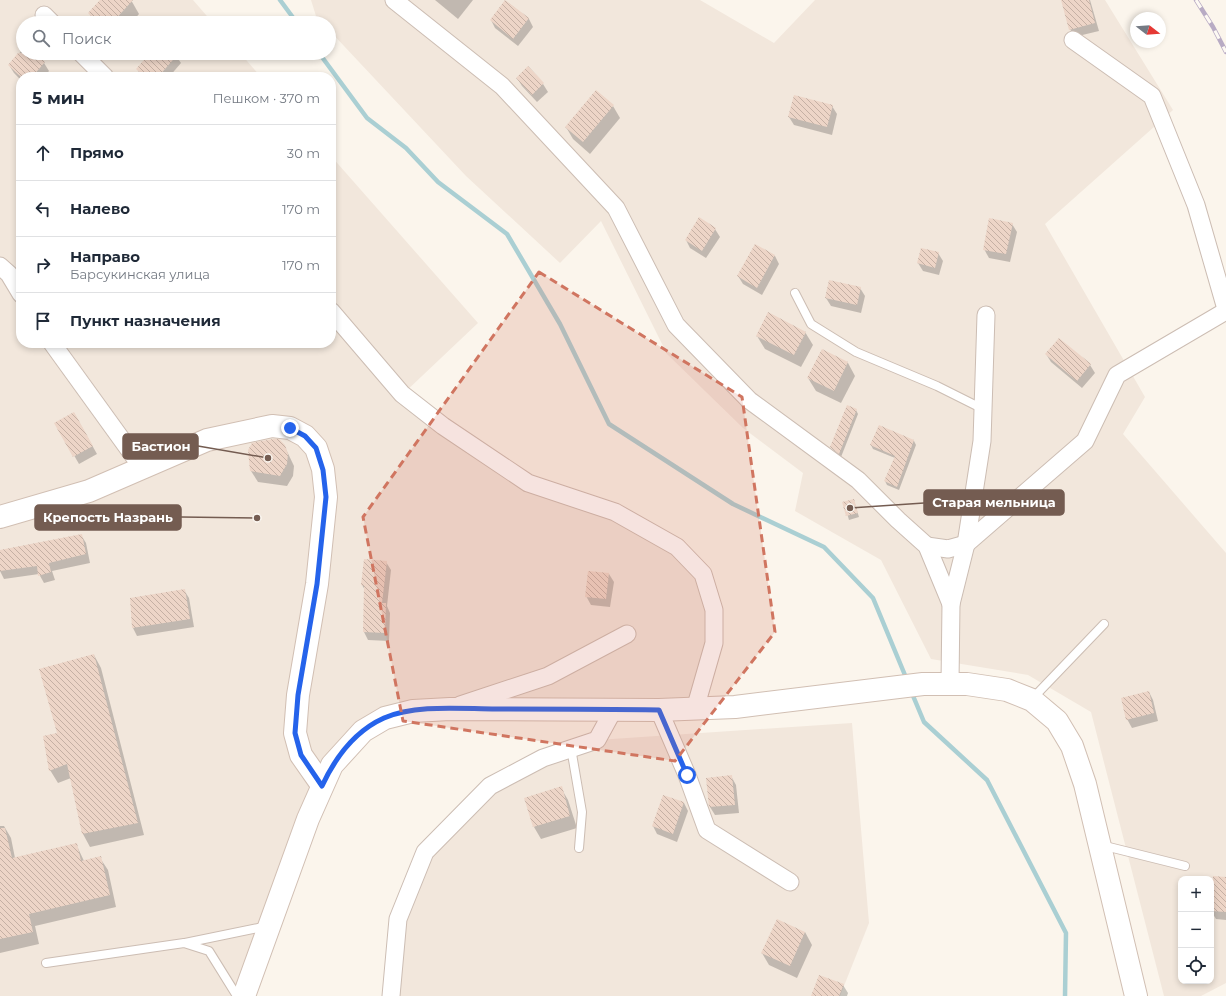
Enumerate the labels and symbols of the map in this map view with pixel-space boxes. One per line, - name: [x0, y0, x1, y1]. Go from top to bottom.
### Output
- north arrow: [1130, 12, 1166, 48]
- route end: [281, 419, 299, 437]
- callout: Бастион: [123, 434, 198, 459]
- text: Бастион: [132, 438, 190, 454]
- callout: Старая мельница: [924, 490, 1064, 515]
- text: Старая мельница: [932, 494, 1056, 510]
- callout: Крепость Назрань: [35, 505, 181, 530]
- text: Крепость Назрань: [43, 509, 173, 525]
- route start: [678, 766, 696, 784]

